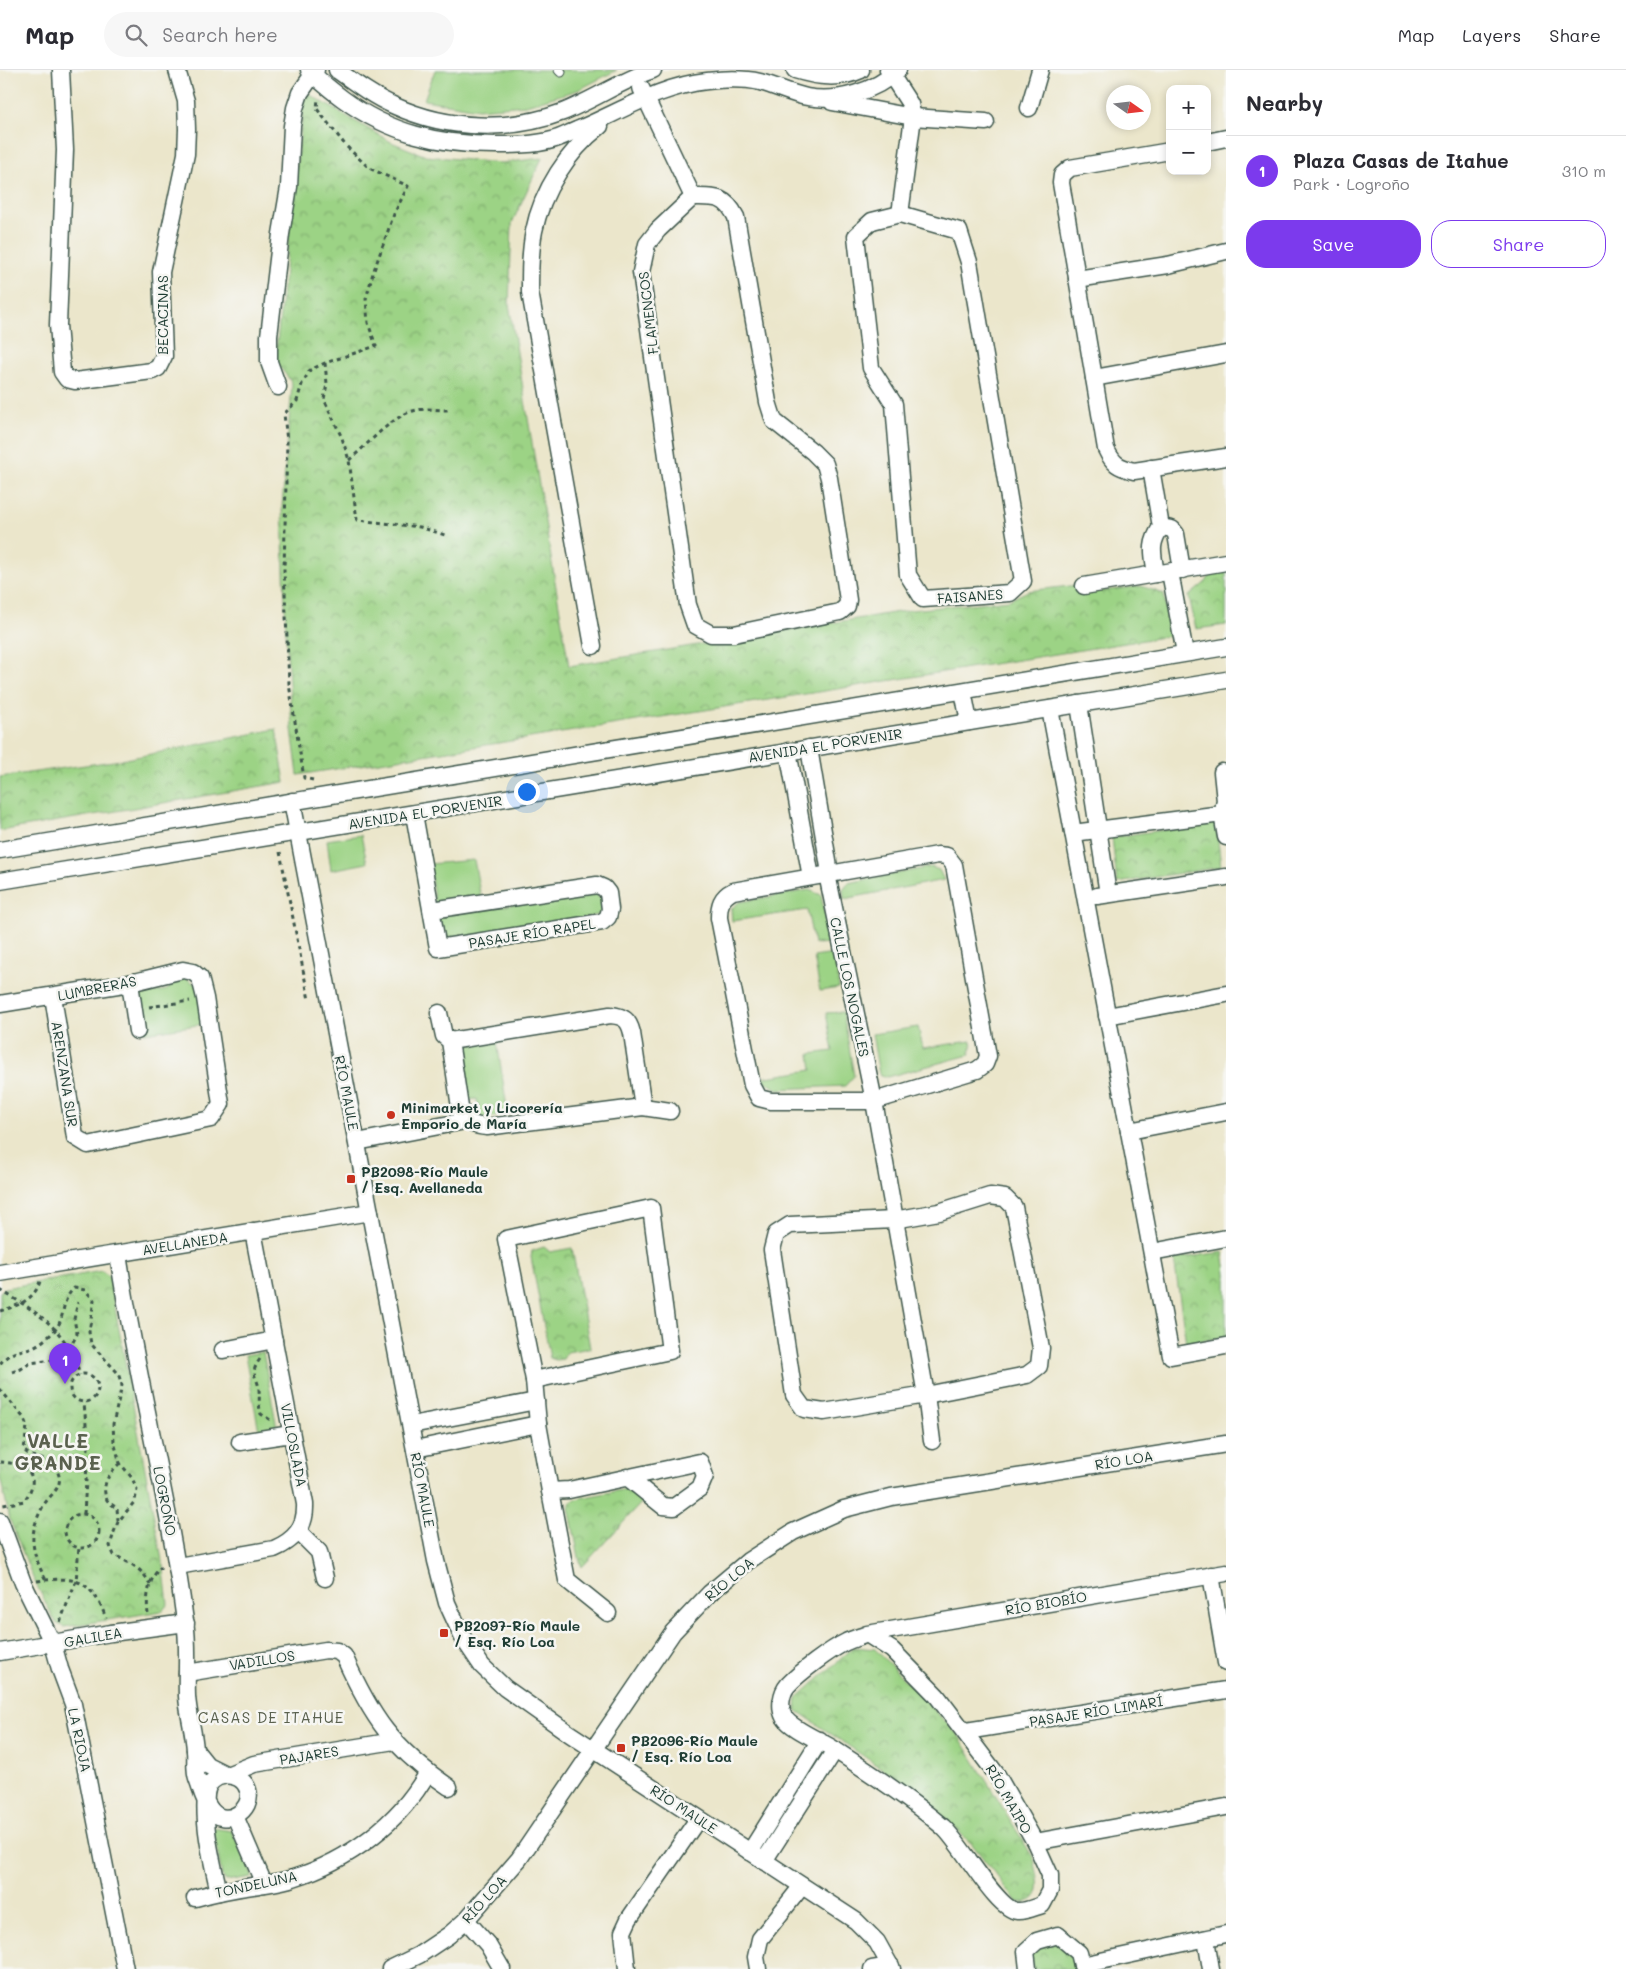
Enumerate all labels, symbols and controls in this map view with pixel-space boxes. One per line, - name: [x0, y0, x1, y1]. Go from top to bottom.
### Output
- search box: [104, 12, 454, 57]
- text: Map: [25, 19, 74, 50]
- icon: search: [122, 21, 150, 49]
- text: Search here: [162, 22, 278, 47]
- text: Map: [1398, 23, 1434, 47]
- text: Layers: [1462, 23, 1521, 47]
- text: Share: [1549, 23, 1601, 47]
- north arrow: [1106, 85, 1151, 130]
- map controls: [1166, 85, 1211, 175]
- button: +: [1166, 85, 1211, 130]
- text: Nearby: [1246, 89, 1323, 116]
- button: −: [1166, 130, 1211, 175]
- text: Plaza Casas de Itahue: [1293, 148, 1509, 173]
- text: 1: [1258, 160, 1266, 181]
- text: 310 m: [1562, 160, 1606, 181]
- text: Park · Logroño: [1293, 173, 1410, 194]
- button: Save: [1246, 220, 1421, 268]
- button: Share: [1431, 220, 1606, 268]
- street label: FLAMENCOS: [633, 270, 663, 356]
- street label: BECACINAS: [153, 275, 172, 355]
- street label: FAISANES: [936, 584, 1004, 608]
- street label: AVENIDA EL PORVENIR: [747, 723, 903, 767]
- your location: [514, 779, 540, 805]
- street label: AVENIDA EL PORVENIR: [347, 790, 503, 834]
- street label: PASAJE RÍO RAPEL: [467, 913, 597, 952]
- street label: CALLE LOS NOGALES: [826, 915, 874, 1059]
- street label: LUMBRERAS: [56, 971, 138, 1005]
- street label: ARENZANA SUR: [47, 1020, 83, 1128]
- street label: RÍO MAULE: [330, 1054, 364, 1132]
- place label: Minimarket y Licorería Emporio de María: [401, 1098, 563, 1133]
- marker: Minimarket y Licorería Emporio de María: [385, 1109, 397, 1121]
- place label: PB2098-Río Maule / Esq. Avellaneda: [361, 1162, 488, 1197]
- marker: PB2098-Río Maule / Esq. Avellaneda: [345, 1173, 357, 1185]
- street label: AVELLANEDA: [141, 1227, 229, 1259]
- pin: 1: [49, 1343, 81, 1384]
- street label: VILLOSLADA: [277, 1401, 311, 1489]
- district label: VALLE GRANDE: [14, 1428, 102, 1475]
- street label: RÍO LOA: [1093, 1446, 1155, 1474]
- street label: RÍO MAULE: [406, 1451, 440, 1529]
- street label: LOGROÑO: [149, 1465, 181, 1537]
- street label: RÍO LOA: [700, 1553, 758, 1605]
- street label: RÍO BIOBÍO: [1004, 1586, 1088, 1620]
- place label: PB2097-Río Maule / Esq. Río Loa: [454, 1616, 580, 1651]
- street label: GALILEA: [62, 1623, 124, 1651]
- marker: PB2097-Río Maule / Esq. Río Loa: [438, 1627, 450, 1639]
- street label: VADILLOS: [228, 1645, 296, 1675]
- street label: PASAJE RÍO LIMARÍ: [1028, 1691, 1164, 1731]
- street label: LA RIOJA: [64, 1706, 96, 1774]
- district label: CASAS DE ITAHUE: [198, 1707, 344, 1727]
- place label: PB2096-Río Maule / Esq. Río Loa: [631, 1731, 758, 1766]
- street label: PAJARES: [278, 1741, 340, 1769]
- marker: PB2096-Río Maule / Esq. Río Loa: [615, 1742, 627, 1754]
- street label: RÍO MAIPO: [981, 1761, 1037, 1837]
- street label: RÍO MAULE: [647, 1780, 721, 1838]
- street label: TONDELUNA: [213, 1866, 299, 1902]
- street label: RÍO LOA: [457, 1871, 511, 1927]

